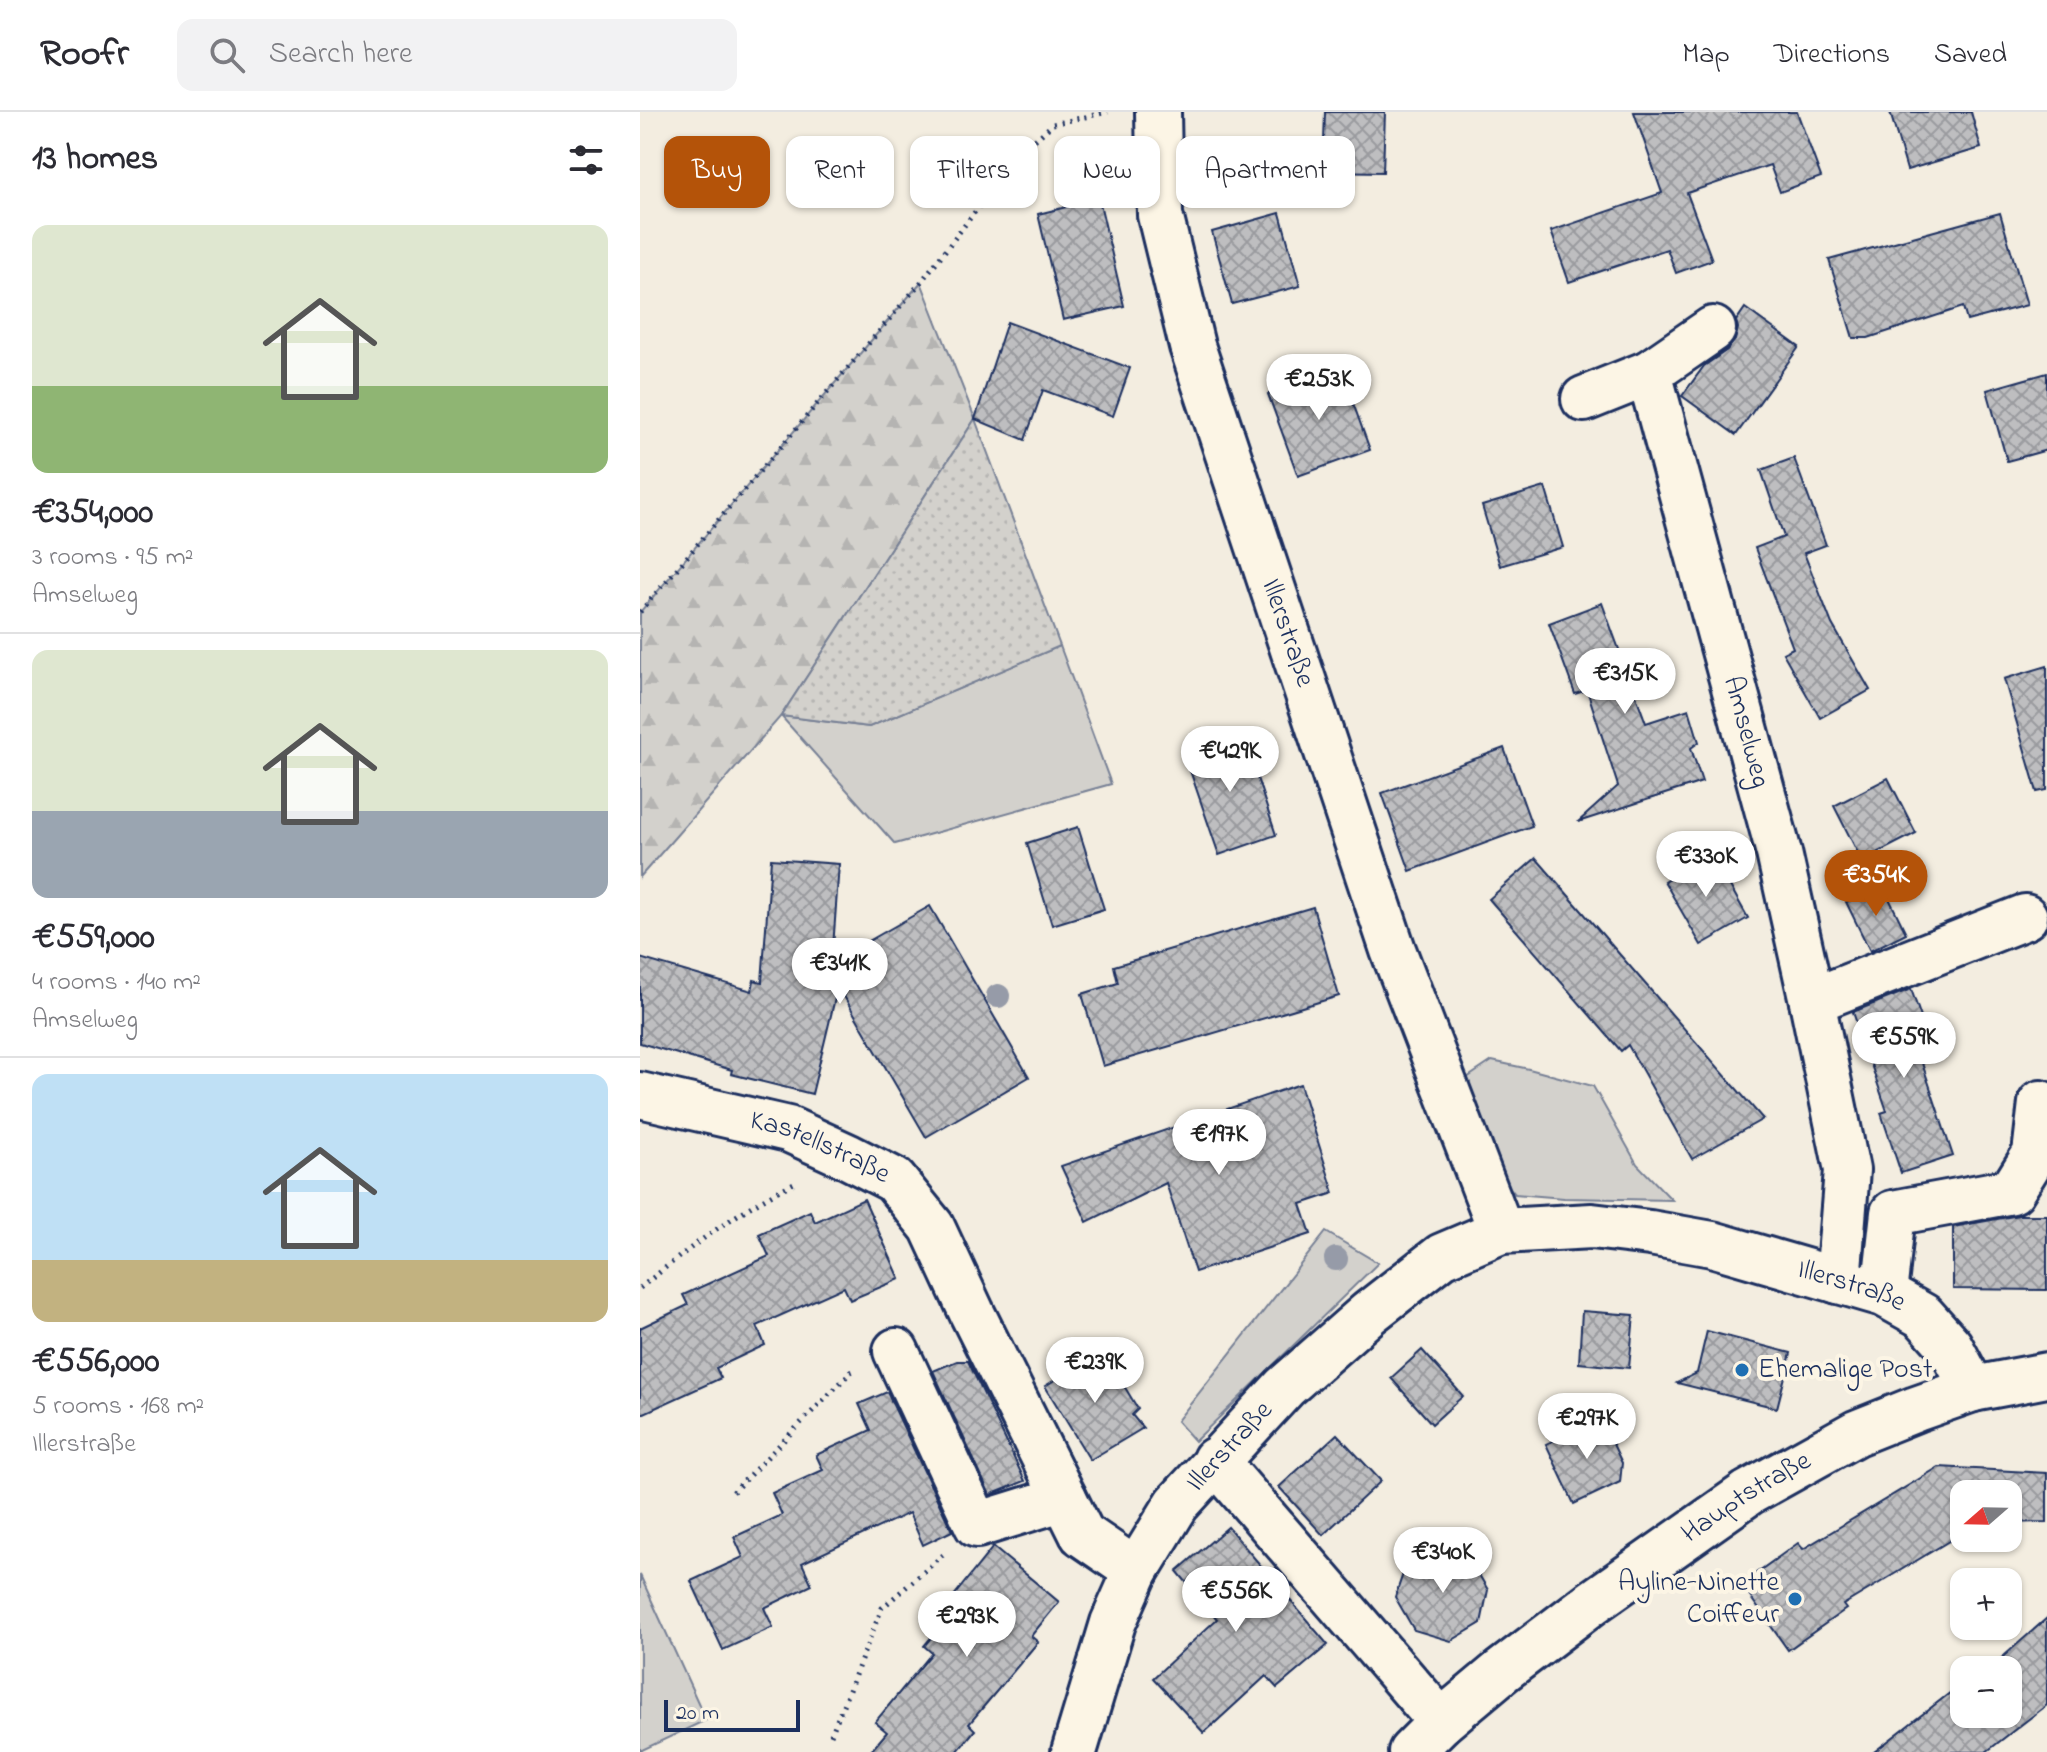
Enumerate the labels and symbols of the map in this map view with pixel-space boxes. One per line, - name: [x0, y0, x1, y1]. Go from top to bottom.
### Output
- pin: €253K: [1263, 354, 1375, 422]
- street label: Illerstraße: [1249, 573, 1325, 693]
- pin: €315K: [1569, 648, 1681, 716]
- street label: Amselweg: [1712, 672, 1781, 792]
- pin: €429K: [1174, 726, 1286, 794]
- pin: €330K: [1650, 831, 1762, 899]
- pin: €354K: [1820, 850, 1932, 918]
- pin: €341K: [784, 938, 896, 1006]
- pin: €559K: [1848, 1012, 1960, 1080]
- street label: Kastellstraße: [746, 1100, 898, 1195]
- pin: €197K: [1163, 1109, 1275, 1177]
- street label: Illerstraße: [1792, 1249, 1914, 1323]
- pin: €239K: [1039, 1337, 1151, 1405]
- place label: Ehemalige Post: [1758, 1350, 1932, 1391]
- marker: Ehemalige Post: [1733, 1361, 1751, 1379]
- street label: Illerstraße: [1177, 1391, 1283, 1502]
- pin: €297K: [1531, 1393, 1643, 1461]
- street label: Hauptstraße: [1673, 1441, 1819, 1554]
- north arrow: [1950, 1480, 2022, 1552]
- pin: €340K: [1387, 1527, 1499, 1595]
- place label: Ayline-Ninette Coiffeur: [1618, 1563, 1779, 1636]
- pin: €556K: [1180, 1566, 1292, 1634]
- marker: Ayline-Ninette Coiffeur: [1786, 1590, 1804, 1608]
- pin: €293K: [911, 1591, 1023, 1659]
- scale bar: [664, 1696, 800, 1732]

